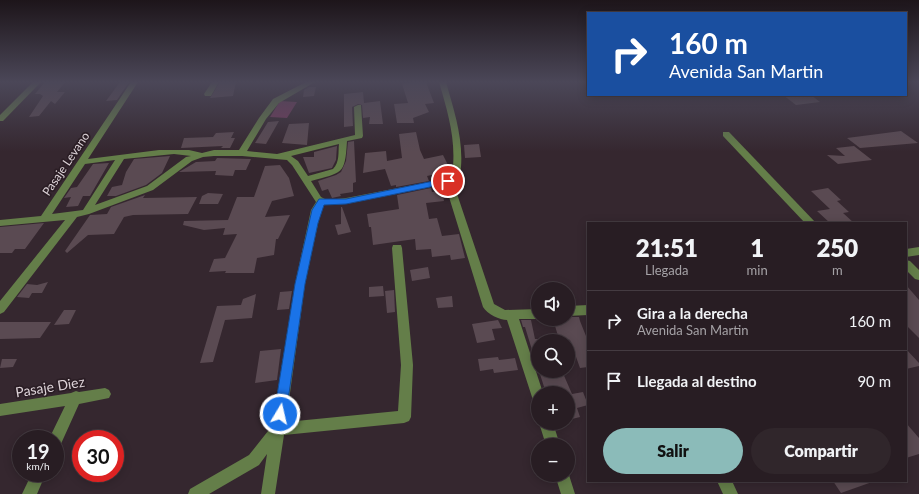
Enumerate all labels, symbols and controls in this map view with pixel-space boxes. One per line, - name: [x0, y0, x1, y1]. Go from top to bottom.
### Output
- text: 160 m: [669, 26, 748, 60]
- icon: right: [603, 28, 655, 80]
- text: Avenida San Martin: [669, 60, 823, 82]
- street label: Pasaje Levano: [39, 129, 93, 199]
- pin: [431, 164, 465, 198]
- icon: arrive: [437, 170, 459, 192]
- text: 21:51: [636, 233, 698, 262]
- text: 1: [750, 233, 764, 262]
- text: 250: [816, 233, 858, 262]
- text: Llegada: [645, 262, 689, 278]
- text: min: [747, 262, 768, 278]
- text: m: [832, 262, 843, 278]
- map controls: [531, 282, 575, 482]
- button: sound: [531, 282, 575, 326]
- text: Gira a la derecha: [637, 304, 748, 322]
- icon: right: [603, 310, 625, 332]
- text: 160 m: [849, 312, 891, 330]
- text: Avenida San Martin: [637, 322, 748, 338]
- button: search: [531, 334, 575, 378]
- icon: arrive: [603, 370, 625, 392]
- text: Llegada al destino: [637, 372, 757, 390]
- text: 90 m: [857, 372, 891, 390]
- street label: Pasaje Diez: [14, 373, 86, 400]
- button: +: [531, 386, 575, 430]
- position arrow: [259, 393, 301, 435]
- button: Salir: [603, 428, 743, 474]
- button: Compartir: [751, 428, 891, 474]
- speed limit sign: 30: [72, 430, 124, 482]
- button: −: [531, 438, 575, 482]
- text: 19: [26, 439, 50, 463]
- text: km/h: [26, 460, 50, 472]

